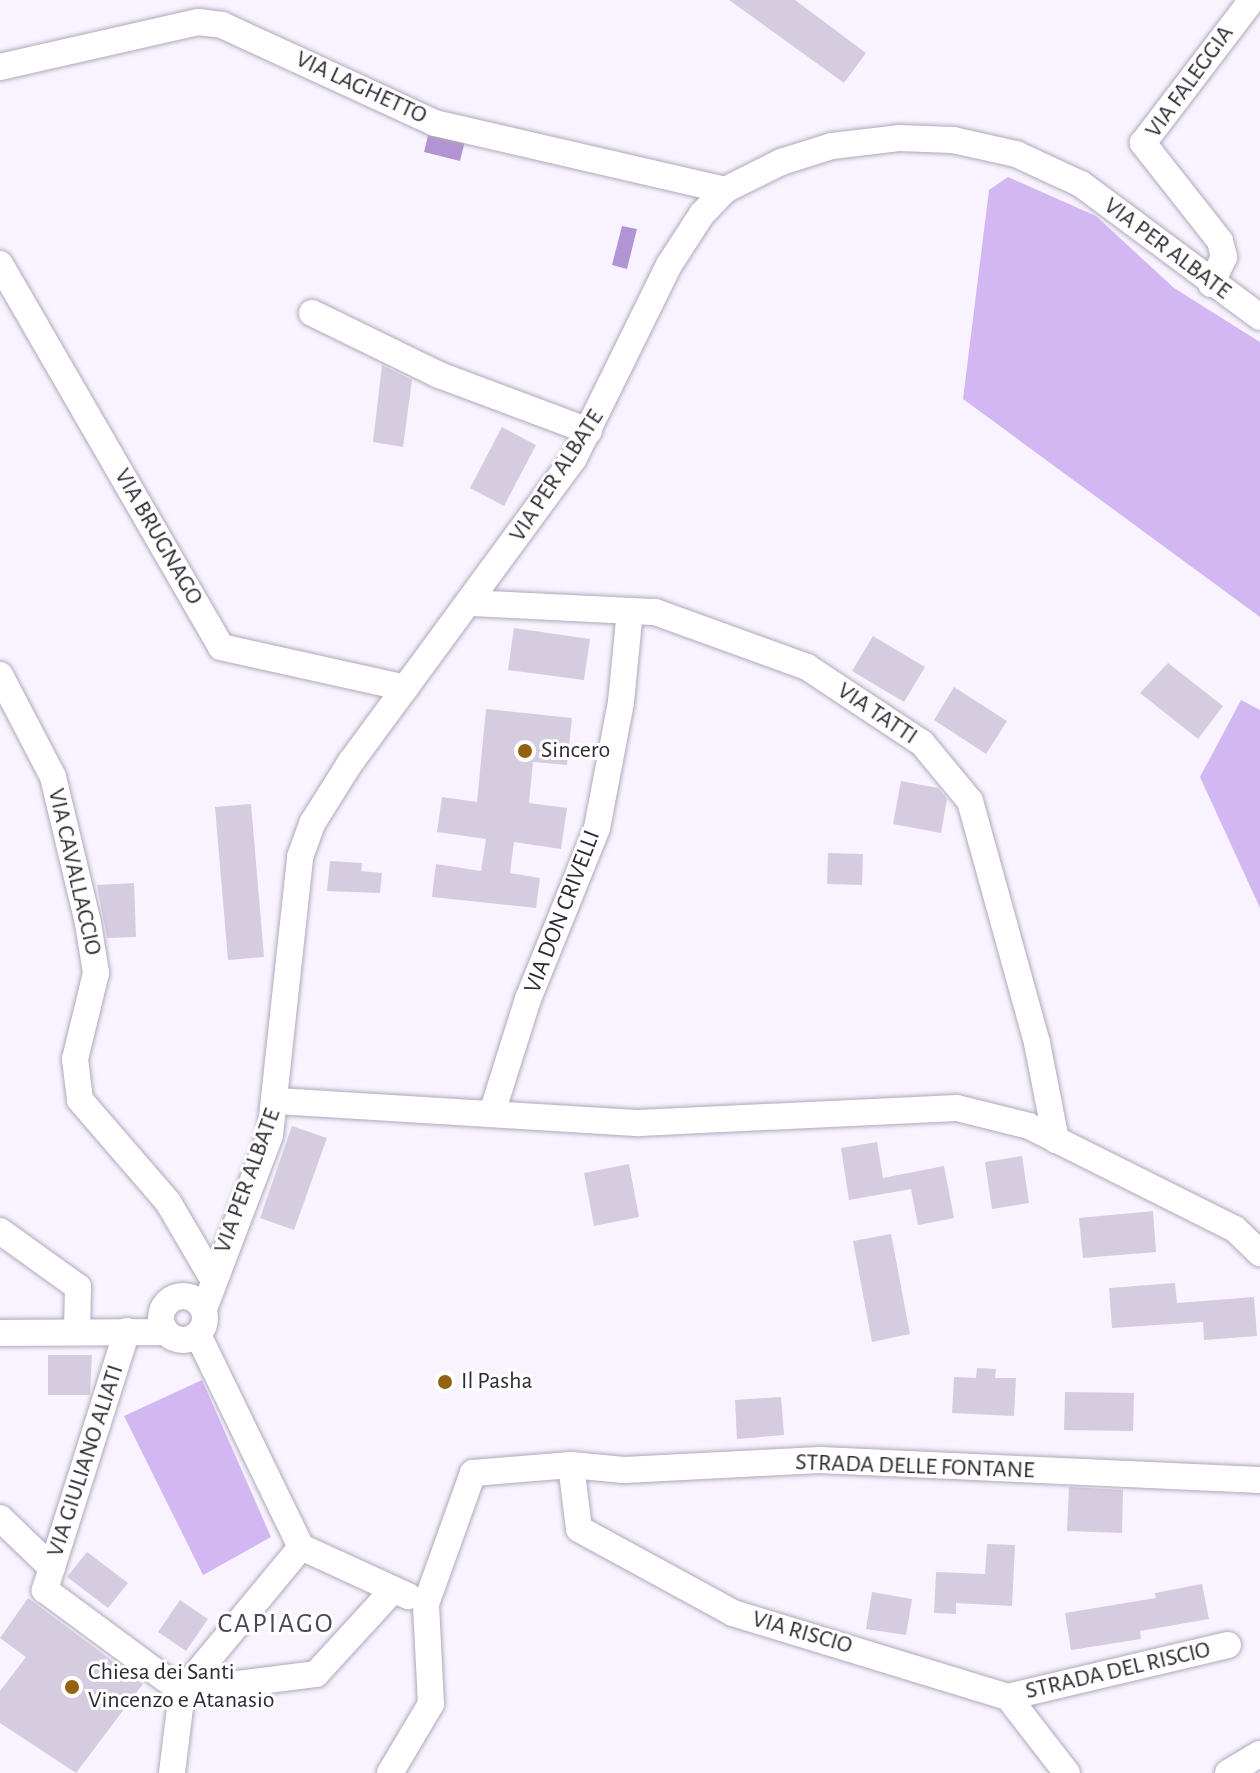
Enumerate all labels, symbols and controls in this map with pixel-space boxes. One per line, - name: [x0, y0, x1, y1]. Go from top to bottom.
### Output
- street label: VIA FALEGGIA: [1140, 20, 1240, 144]
- street label: VIA LAGHETTO: [291, 45, 431, 131]
- street label: VIA PER ALBATE: [1098, 192, 1236, 306]
- street label: VIA PER ALBATE: [504, 405, 610, 547]
- street label: VIA BRUGNAGO: [107, 464, 209, 610]
- street label: VIA TATTI: [831, 677, 923, 751]
- place label: Sincero: [541, 737, 610, 765]
- marker: Sincero: [516, 742, 534, 760]
- street label: VIA CAVALLACCIO: [41, 786, 107, 958]
- street label: VIA DON CRIVELLI: [519, 826, 607, 998]
- street label: VIA PER ALBATE: [209, 1105, 287, 1257]
- street label: VIA GIULIANO ALIATI: [41, 1361, 131, 1561]
- place label: Il Pasha: [461, 1368, 533, 1396]
- marker: Il Pasha: [436, 1373, 454, 1391]
- street label: STRADA DELLE FONTANE: [795, 1448, 1035, 1486]
- street label: VIA RISCIO: [749, 1605, 855, 1661]
- district label: CAPIAGO: [217, 1607, 335, 1641]
- street label: STRADA DEL RISCIO: [1023, 1636, 1213, 1706]
- place label: Chiesa dei Santi Vincenzo e Atanasio: [88, 1659, 275, 1715]
- marker: Chiesa dei Santi Vincenzo e Atanasio: [63, 1678, 81, 1696]

